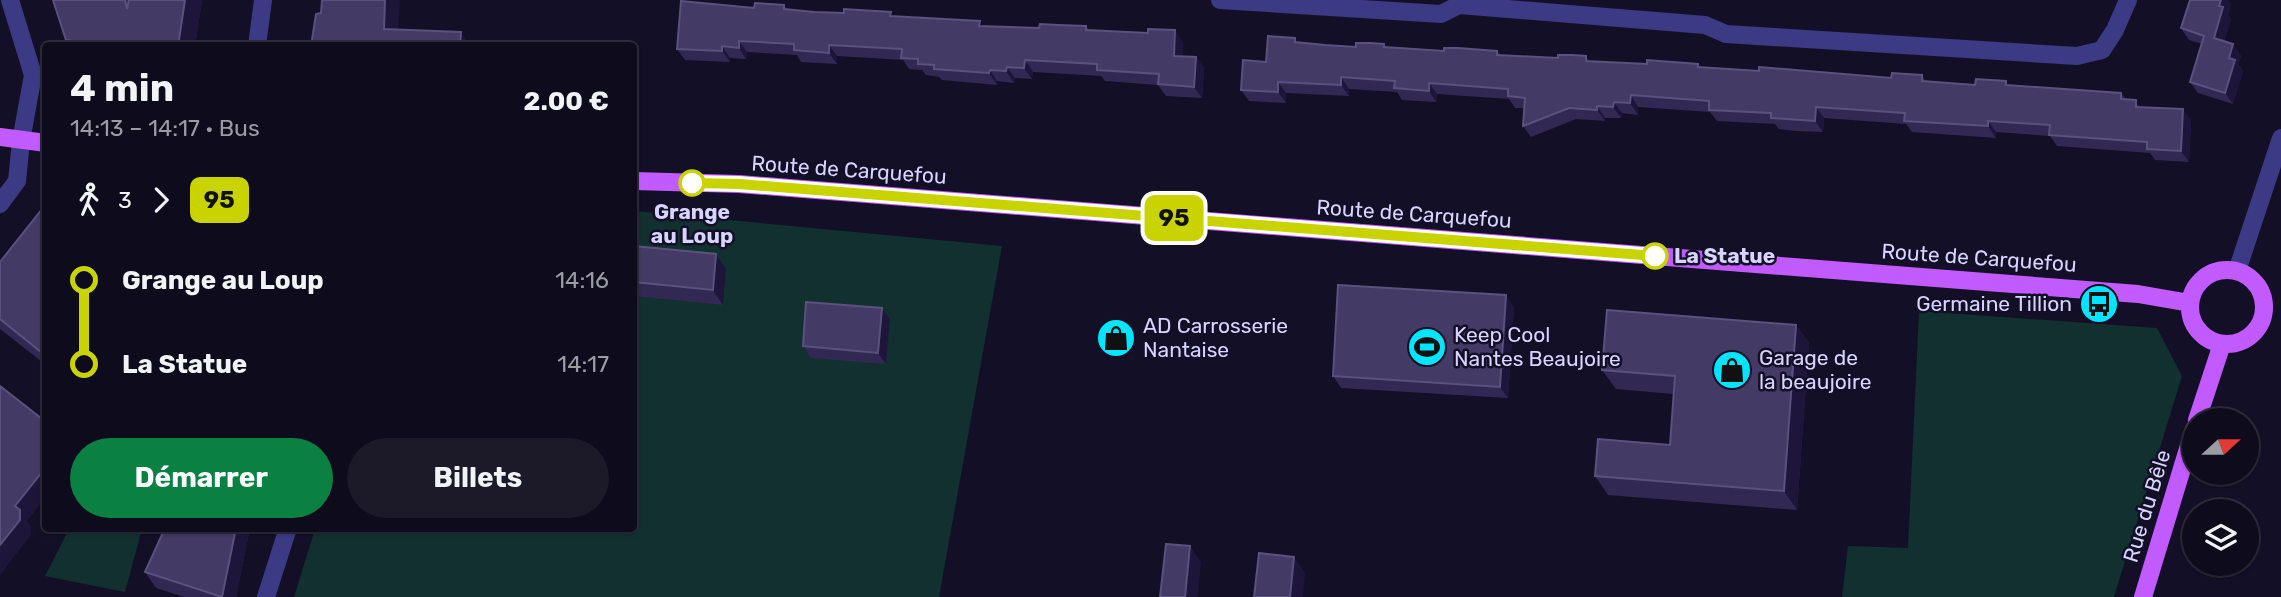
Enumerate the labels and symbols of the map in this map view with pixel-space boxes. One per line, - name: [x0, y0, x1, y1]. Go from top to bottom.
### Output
- street label: Route de Carquefou: [751, 150, 947, 189]
- marker: Grange au Loup: [679, 170, 705, 196]
- street label: Route de Carquefou: [1316, 194, 1512, 233]
- line badge: 95: [1142, 195, 1206, 241]
- place label: Grange au Loup: [651, 199, 733, 248]
- street label: Route de Carquefou: [1881, 238, 2077, 277]
- marker: La Statue: [1642, 243, 1668, 269]
- place label: La Statue: [1674, 243, 1775, 268]
- bus stop icon: Germaine Tillion: [2078, 283, 2120, 325]
- place label: Germaine Tillion: [1916, 291, 2072, 316]
- place label: AD Carrosserie Nantaise: [1143, 313, 1288, 362]
- shop icon: AD Carrosserie Nantaise: [1095, 317, 1137, 359]
- place label: Keep Cool Nantes Beaujoire: [1454, 322, 1621, 371]
- sports icon: Keep Cool Nantes Beaujoire: [1406, 326, 1448, 368]
- place label: Garage de la beaujoire: [1759, 345, 1871, 394]
- shop icon: Garage de la beaujoire: [1711, 349, 1753, 391]
- north arrow: [2182, 408, 2259, 485]
- street label: Rue du Bêle: [2118, 447, 2175, 565]

